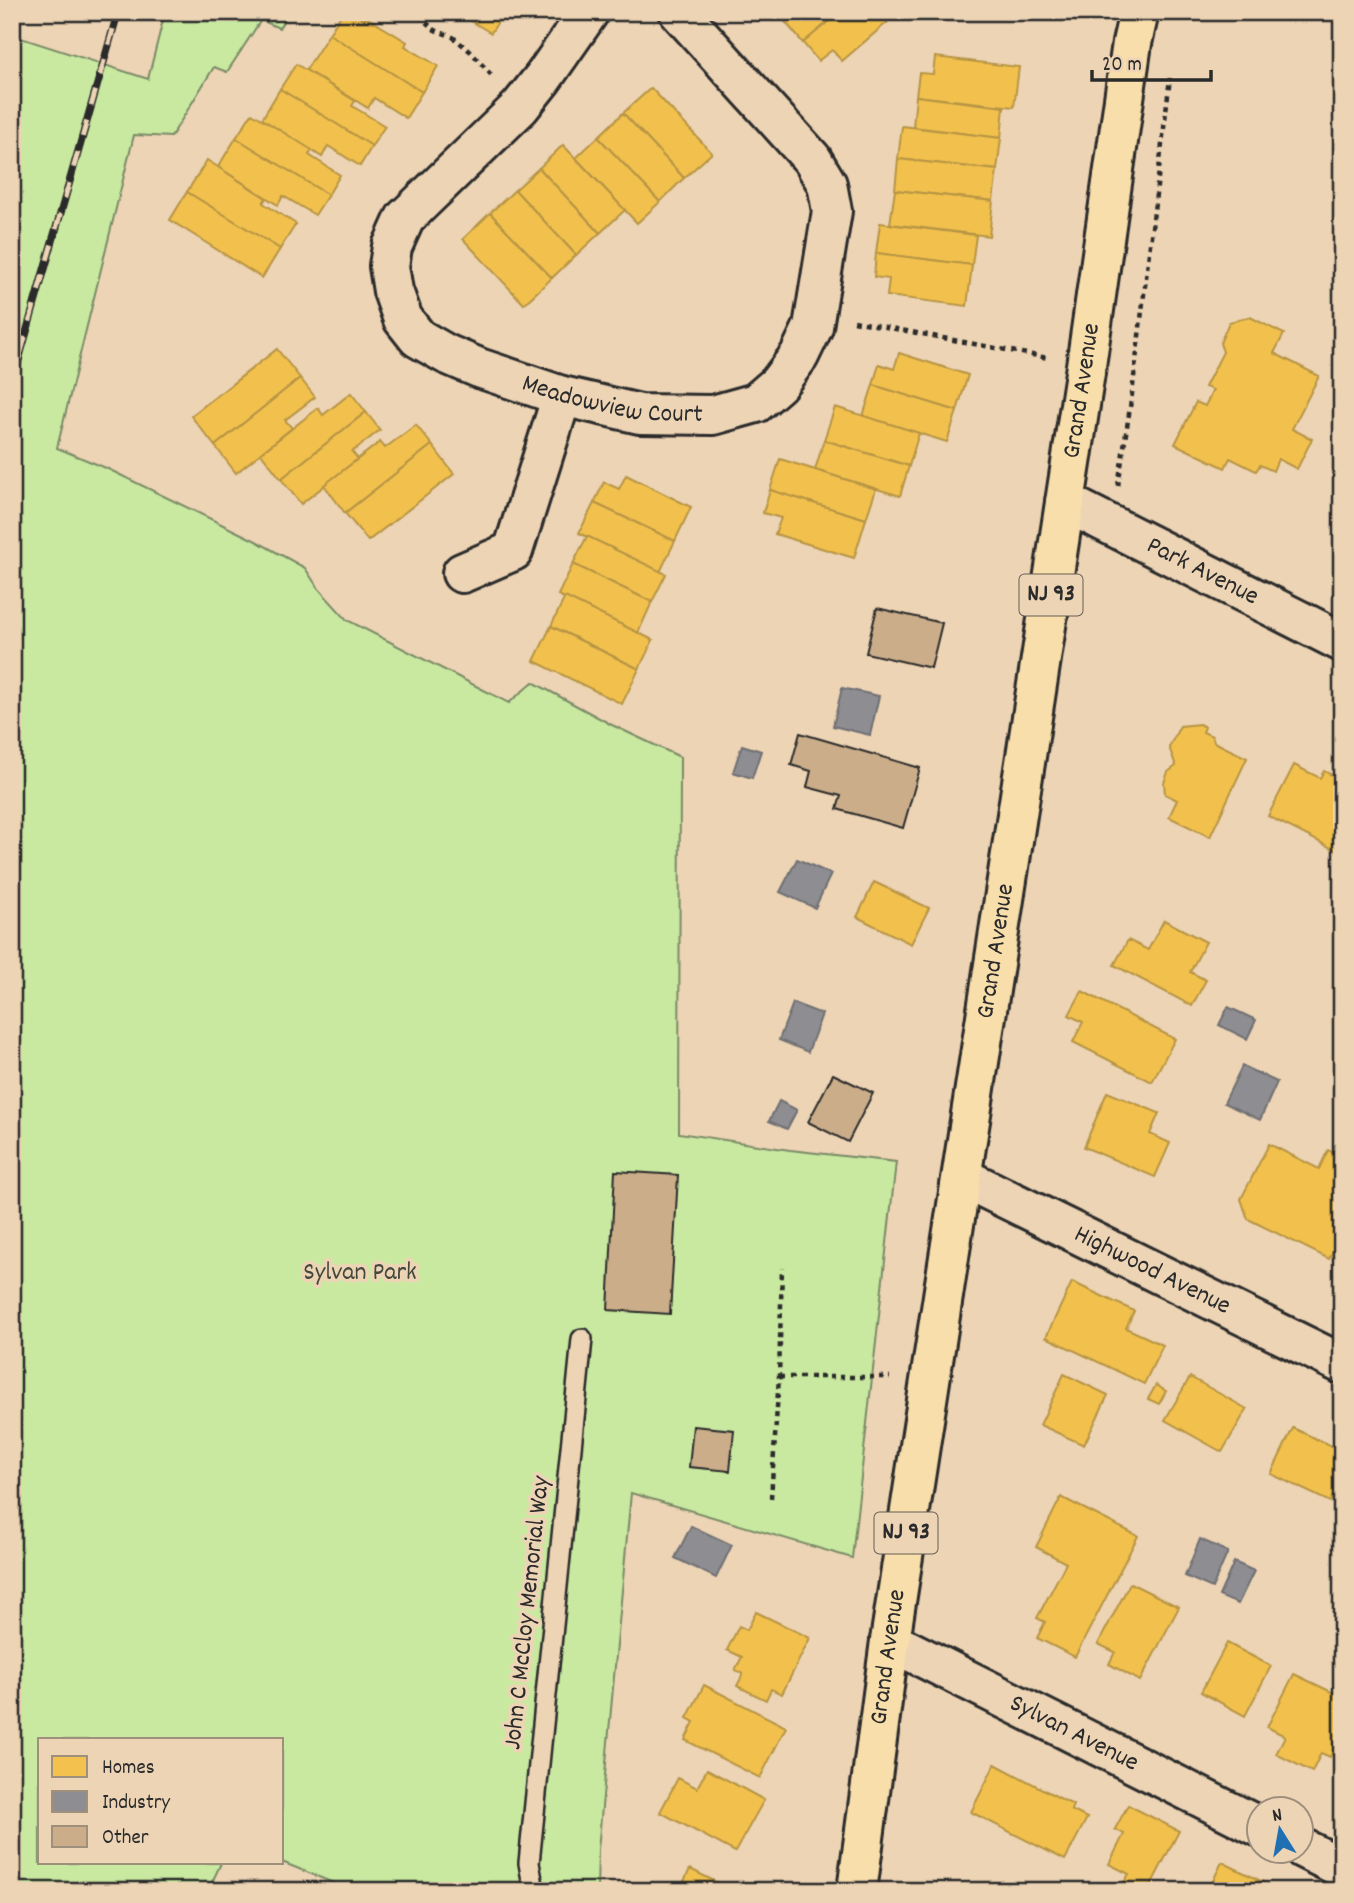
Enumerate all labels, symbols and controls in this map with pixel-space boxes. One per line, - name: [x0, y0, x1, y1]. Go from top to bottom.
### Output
- scale bar: [1092, 38, 1210, 82]
- text: 20 m: [1102, 51, 1142, 81]
- street label: Grand Avenue: [1054, 321, 1110, 461]
- street label: Meadowview Court: [517, 365, 703, 433]
- street label: Park Avenue: [1140, 528, 1265, 615]
- road number: NJ 93: [1020, 574, 1082, 616]
- street label: Grand Avenue: [967, 881, 1025, 1021]
- street label: Highwood Avenue: [1067, 1216, 1237, 1325]
- park label: Sylvan Park: [303, 1255, 417, 1292]
- street label: John C McCloy Memorial Way: [495, 1474, 561, 1752]
- road number: NJ 93: [874, 1512, 937, 1554]
- street label: Grand Avenue: [861, 1587, 916, 1727]
- street label: Sylvan Avenue: [1003, 1685, 1145, 1782]
- legend: [38, 1738, 284, 1864]
- text: Homes: [102, 1754, 155, 1784]
- text: Industry: [102, 1789, 170, 1819]
- north arrow: [1246, 1794, 1316, 1864]
- text: N: [1270, 1803, 1285, 1831]
- text: Other: [102, 1824, 149, 1854]

